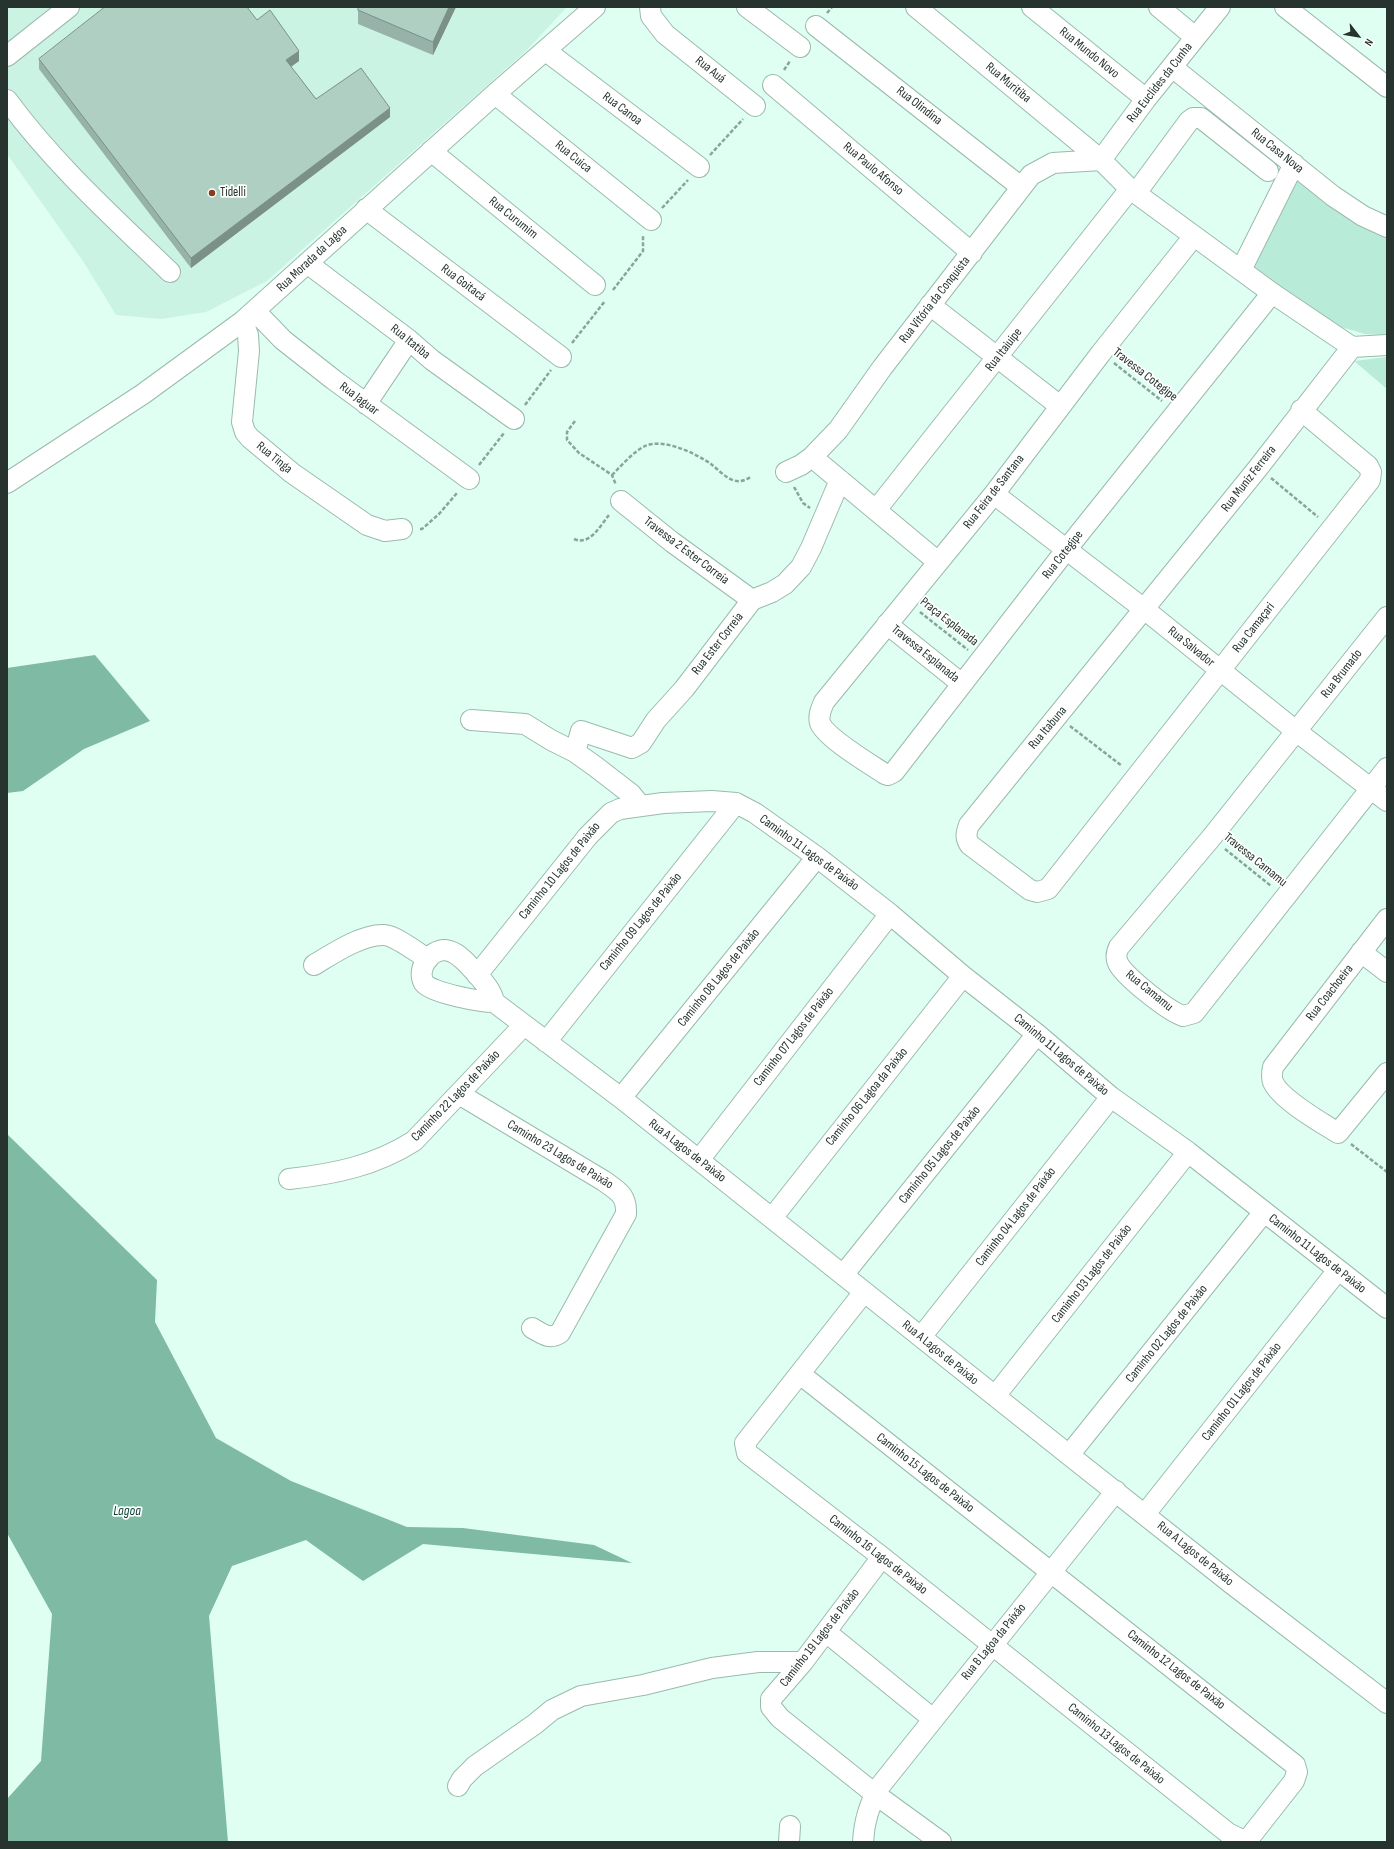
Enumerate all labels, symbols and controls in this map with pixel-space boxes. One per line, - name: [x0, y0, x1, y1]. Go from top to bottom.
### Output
- north arrow: [1338, 16, 1378, 56]
- street label: Rua Mundo Novo: [1056, 24, 1122, 82]
- text: N: [1362, 37, 1376, 48]
- street label: Rua Euclides da Cunha: [1124, 40, 1196, 126]
- street label: Rua Auá: [692, 53, 728, 87]
- street label: Rua Muritiba: [982, 59, 1034, 107]
- street label: Rua Olindina: [893, 83, 945, 129]
- street label: Rua Canoa: [599, 89, 645, 129]
- street label: Rua Casa Nova: [1248, 125, 1306, 177]
- street label: Rua Cuica: [552, 138, 594, 176]
- street label: Rua Paulo Afonso: [840, 139, 906, 199]
- place label: Tidelli: [220, 185, 246, 201]
- marker: Tidelli: [207, 188, 217, 198]
- street label: Rua Curumim: [485, 194, 541, 242]
- street label: Rua Morada da Lagoa: [274, 222, 350, 296]
- street label: Rua Vitória da Conquista: [896, 254, 974, 346]
- street label: Rua Goitacá: [438, 261, 488, 305]
- street label: Rua Itatiba: [387, 321, 433, 363]
- street label: Rua Itaiuipe: [982, 325, 1026, 375]
- street label: Travessa Cotegipe: [1109, 345, 1181, 405]
- street label: Rua Jaguar: [336, 379, 382, 419]
- street label: Rua Tinga: [253, 439, 295, 477]
- street label: Rua Muniz Ferreira: [1218, 443, 1280, 515]
- street label: Rua Feira de Santana: [960, 452, 1028, 532]
- street label: Travessa 2 Ester Correia: [640, 514, 732, 588]
- street label: Rua Cotegipe: [1039, 528, 1087, 582]
- street label: Praça Esplanada: [917, 594, 981, 650]
- street label: Rua Camaçari: [1230, 600, 1278, 656]
- street label: Rua Ester Correia: [689, 610, 747, 678]
- street label: Travessa Esplanada: [888, 622, 962, 686]
- street label: Rua Salvador: [1164, 623, 1218, 671]
- street label: Rua Brumado: [1318, 646, 1366, 702]
- street label: Rua Itabuna: [1025, 703, 1071, 753]
- street label: Caminho 11 Lagos de Paixão: [756, 812, 862, 894]
- street label: Caminho 10 Lagos de Paixão: [516, 819, 604, 923]
- street label: Travessa Camamu: [1220, 830, 1290, 890]
- street label: Caminho 09 Lagos de Paixão: [597, 870, 685, 974]
- street label: Caminho 08 Lagos de Paixão: [675, 926, 763, 1030]
- street label: Rua Coachoeira: [1303, 962, 1357, 1024]
- street label: Rua Camamu: [1122, 967, 1176, 1015]
- street label: Caminho 07 Lagos de Paixão: [751, 984, 837, 1090]
- street label: Caminho 11 Lagos de Paixão: [1010, 1011, 1112, 1099]
- street label: Caminho 06 Lagoa da Paixão: [823, 1045, 911, 1149]
- street label: Caminho 22 Lagos de Paixão: [408, 1047, 504, 1145]
- street label: Caminho 05 Lagos de Paixão: [896, 1103, 984, 1207]
- street label: Rua A Lagos de Paixão: [645, 1116, 729, 1186]
- street label: Caminho 23 Lagos de Paixão: [504, 1117, 616, 1193]
- street label: Caminho 04 Lagos de Paixão: [972, 1164, 1060, 1270]
- street label: Caminho 11 Lagos de Paixão: [1265, 1211, 1369, 1297]
- street label: Caminho 03 Lagos de Paixão: [1048, 1221, 1136, 1327]
- street label: Caminho 02 Lagos de Paixão: [1123, 1282, 1211, 1386]
- street label: Rua A Lagos de Paixão: [899, 1317, 981, 1389]
- street label: Caminho 01 Lagos de Paixão: [1199, 1340, 1285, 1444]
- street label: Caminho 15 Lagos de Paixão: [873, 1430, 977, 1516]
- water label: Lagoa: [113, 1503, 141, 1519]
- street label: Caminho 16 Lagos de Paixão: [826, 1512, 930, 1598]
- street label: Rua A Lagos de Paixão: [1154, 1518, 1236, 1590]
- street label: Caminho 19 Lagos de Paixão: [777, 1586, 863, 1690]
- street label: Rua B Lagoa da Paixão: [958, 1601, 1030, 1683]
- street label: Caminho 12 Lagos de Paixão: [1124, 1627, 1228, 1713]
- street label: Caminho 13 Lagos de Paixão: [1064, 1700, 1168, 1788]

